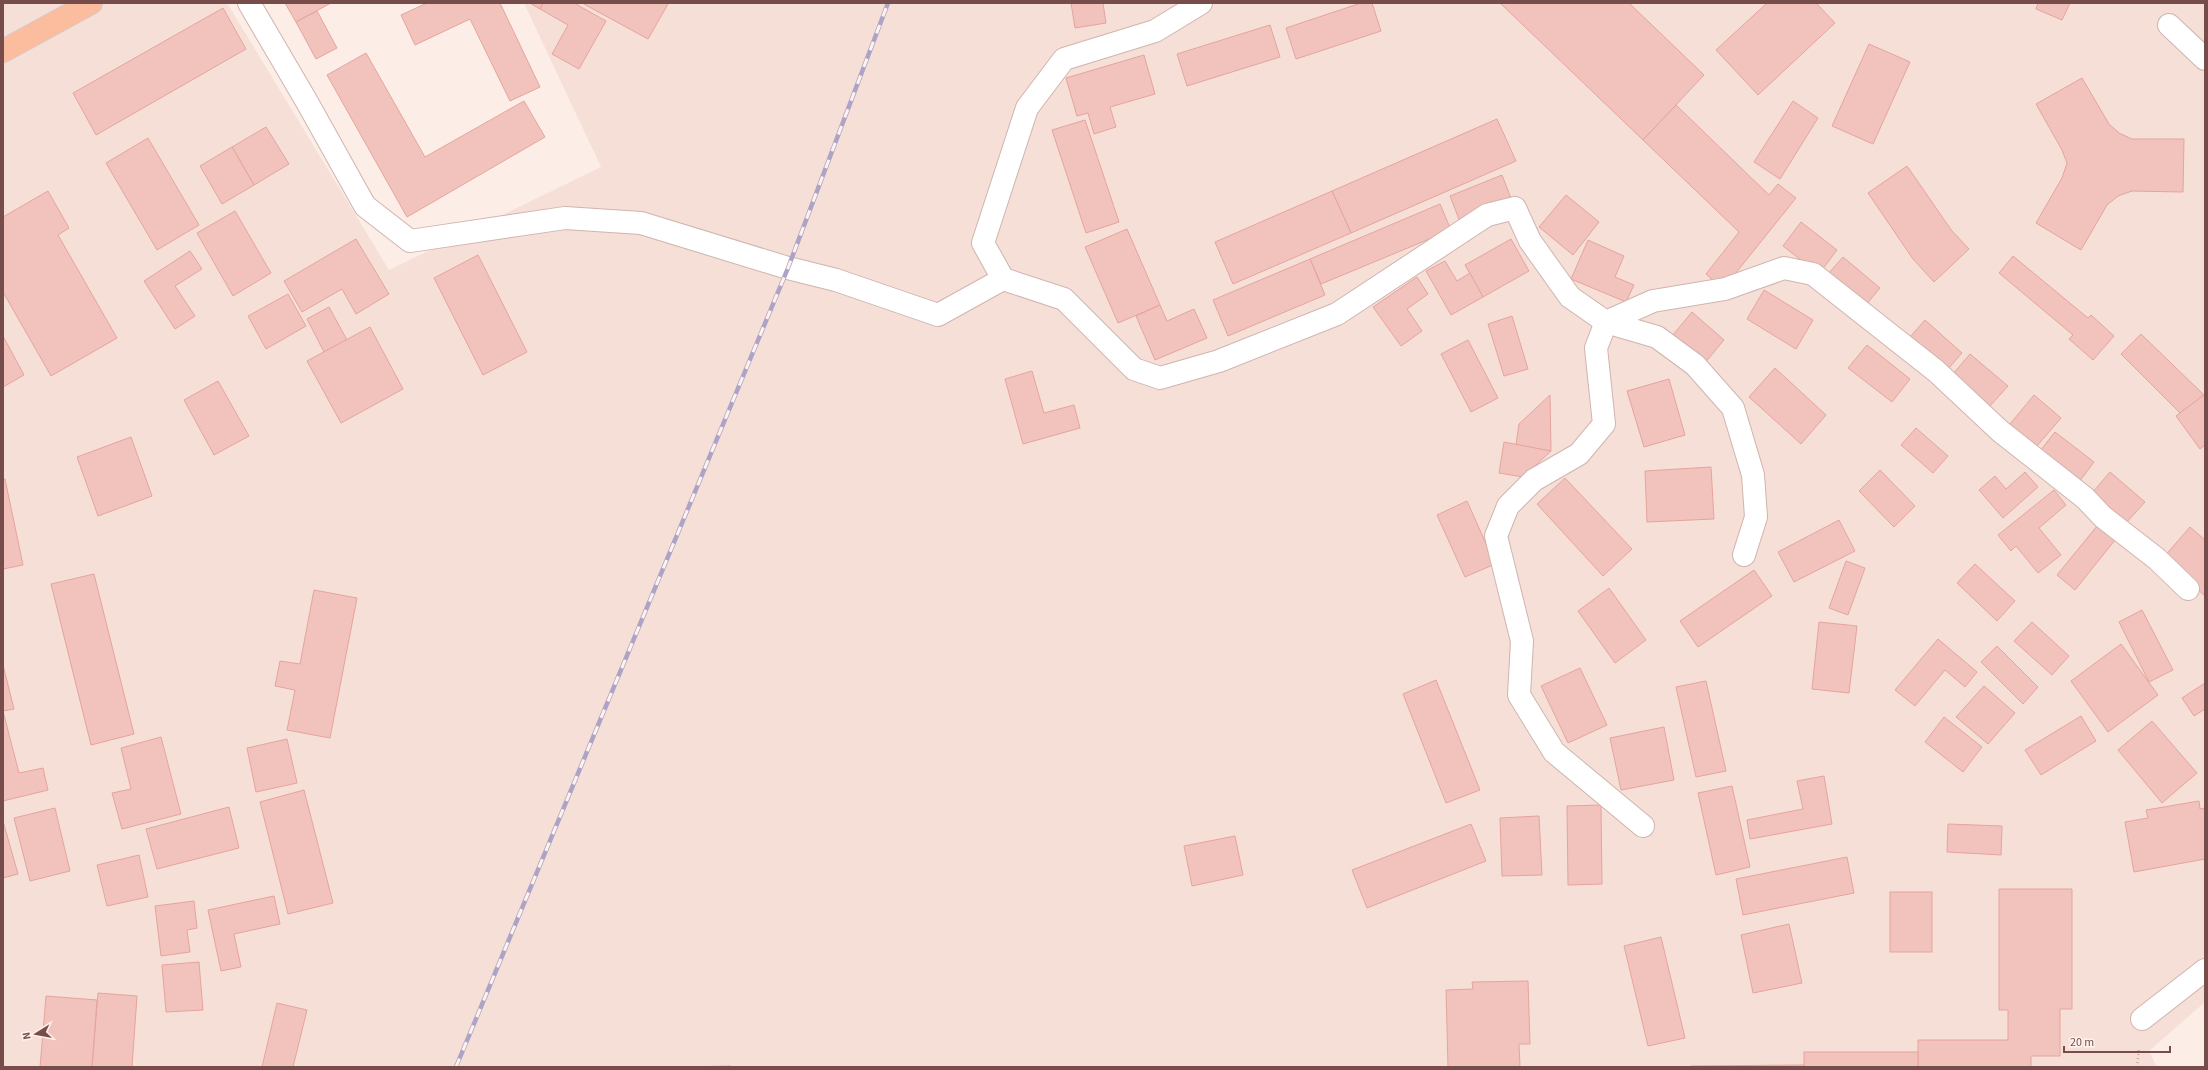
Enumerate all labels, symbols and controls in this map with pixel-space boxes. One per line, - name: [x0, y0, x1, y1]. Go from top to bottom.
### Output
- north arrow: [16, 1014, 56, 1054]
- scale bar: [2064, 1028, 2170, 1054]
- text: N: [19, 1031, 35, 1041]
- text: 20 m: [2070, 1034, 2094, 1051]

